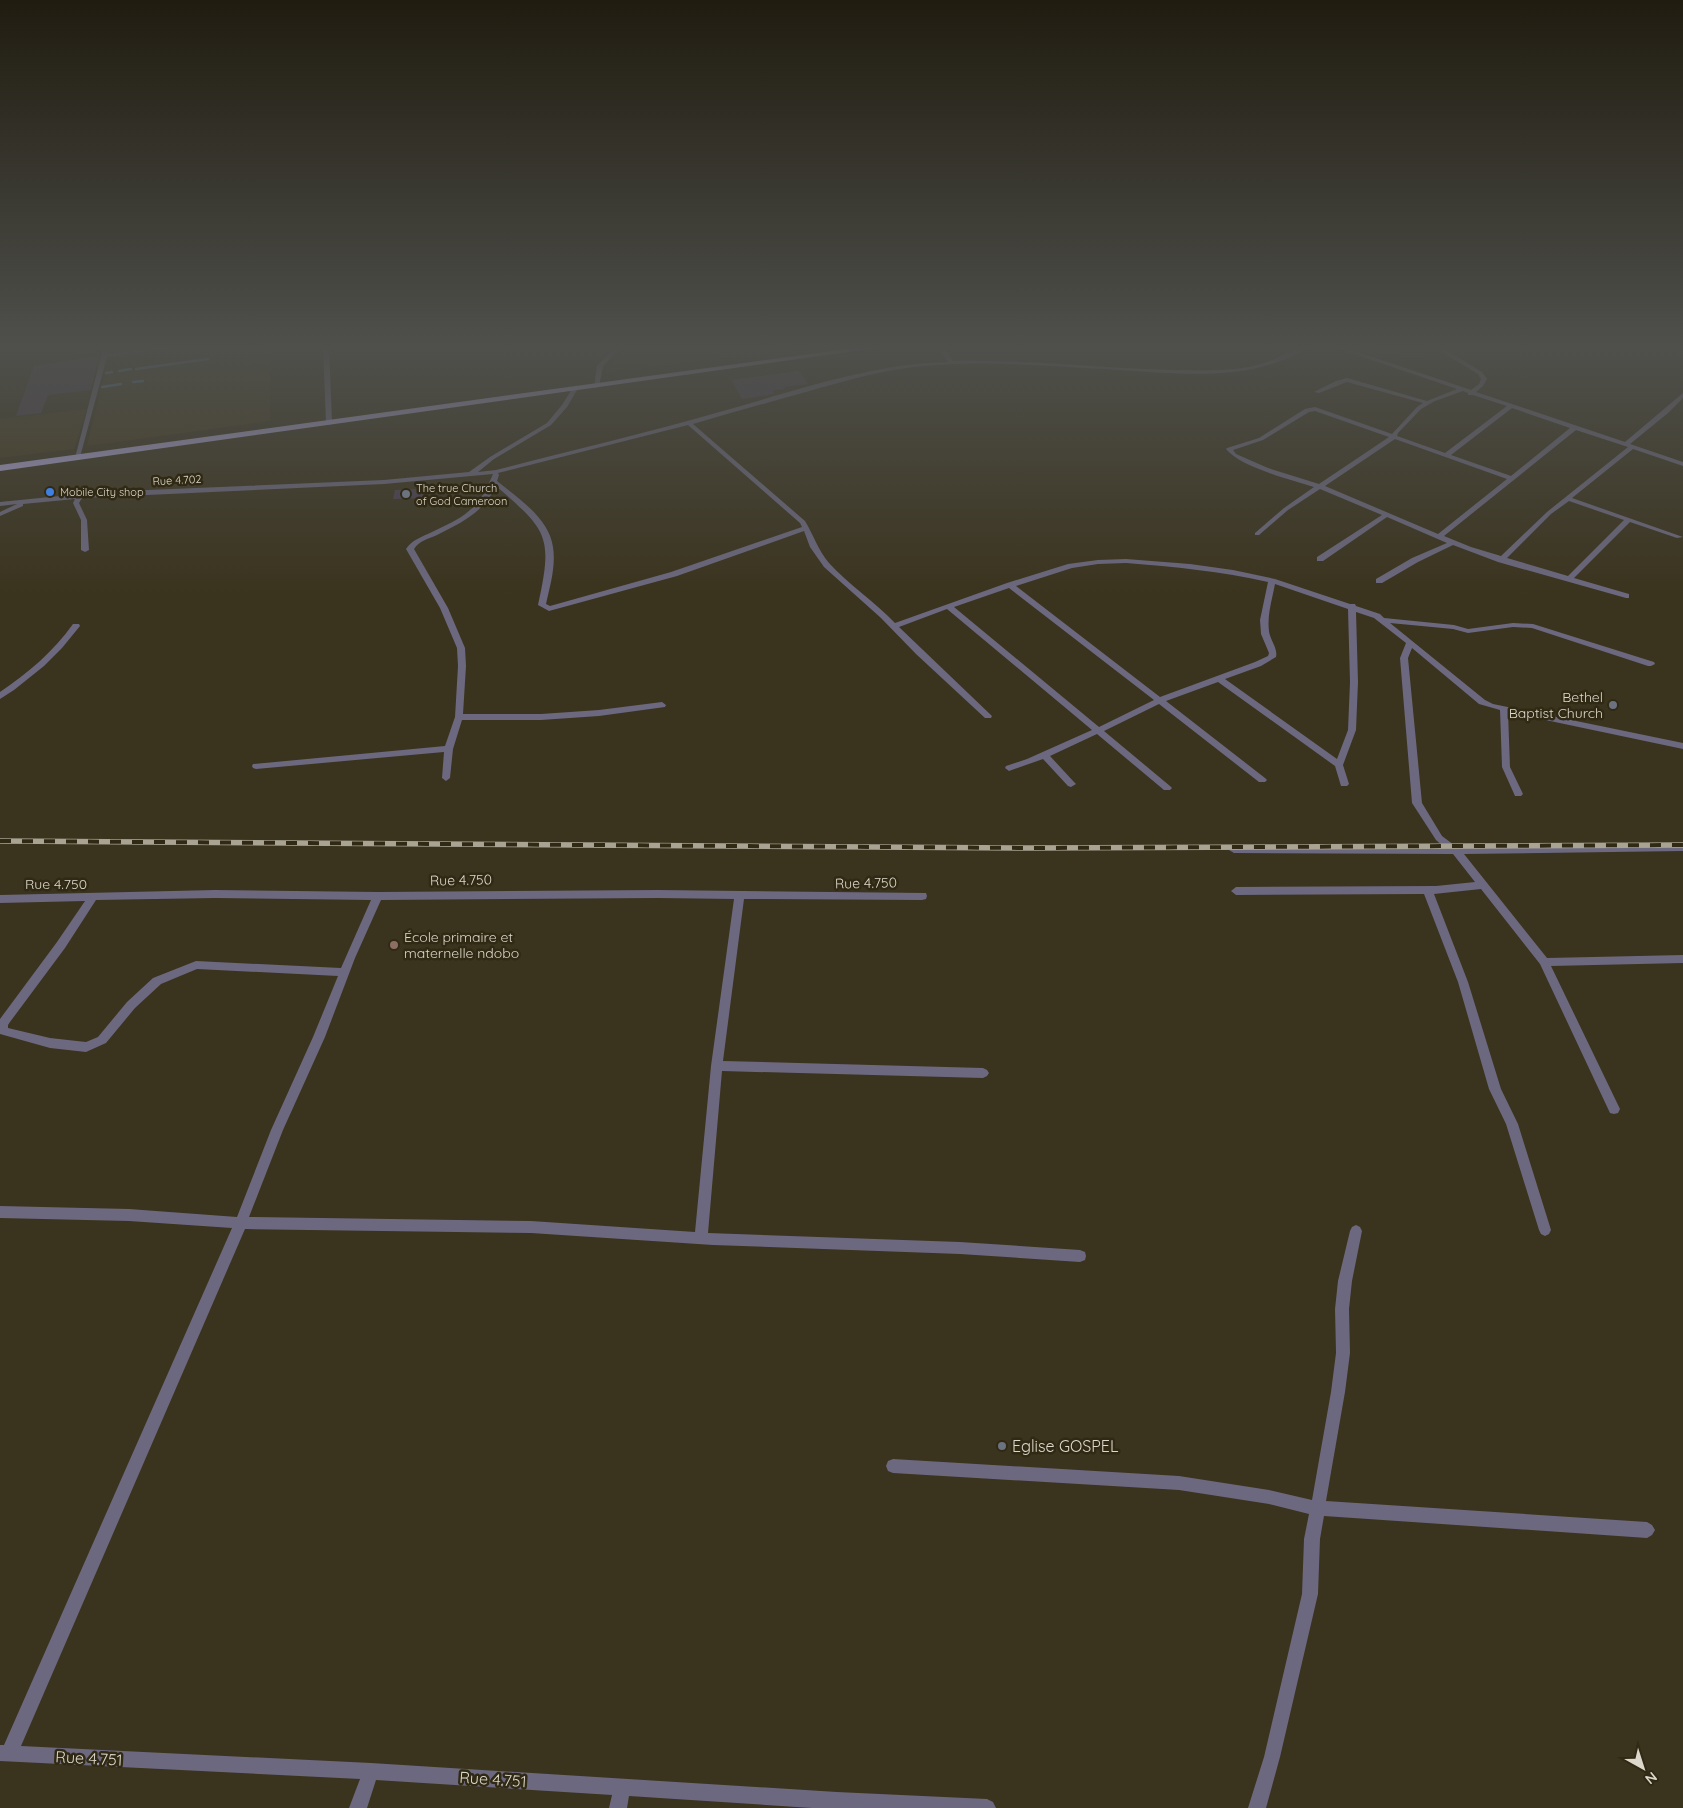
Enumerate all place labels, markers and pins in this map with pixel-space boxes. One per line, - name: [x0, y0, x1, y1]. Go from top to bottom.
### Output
- place label: The true Church of God Cameroon: [416, 481, 507, 508]
- place label: Mobile City shop: [60, 485, 144, 499]
- marker: Mobile City shop: [44, 486, 56, 498]
- marker: The true Church of God Cameroon: [400, 488, 412, 500]
- place label: Bethel Baptist Church: [1509, 688, 1603, 722]
- marker: Bethel Baptist Church: [1607, 699, 1619, 711]
- place label: École primaire et maternelle ndobo: [404, 928, 519, 962]
- marker: École primaire et maternelle ndobo: [388, 939, 400, 951]
- place label: Eglise GOSPEL: [1012, 1436, 1119, 1456]
- marker: Eglise GOSPEL: [996, 1440, 1008, 1452]

